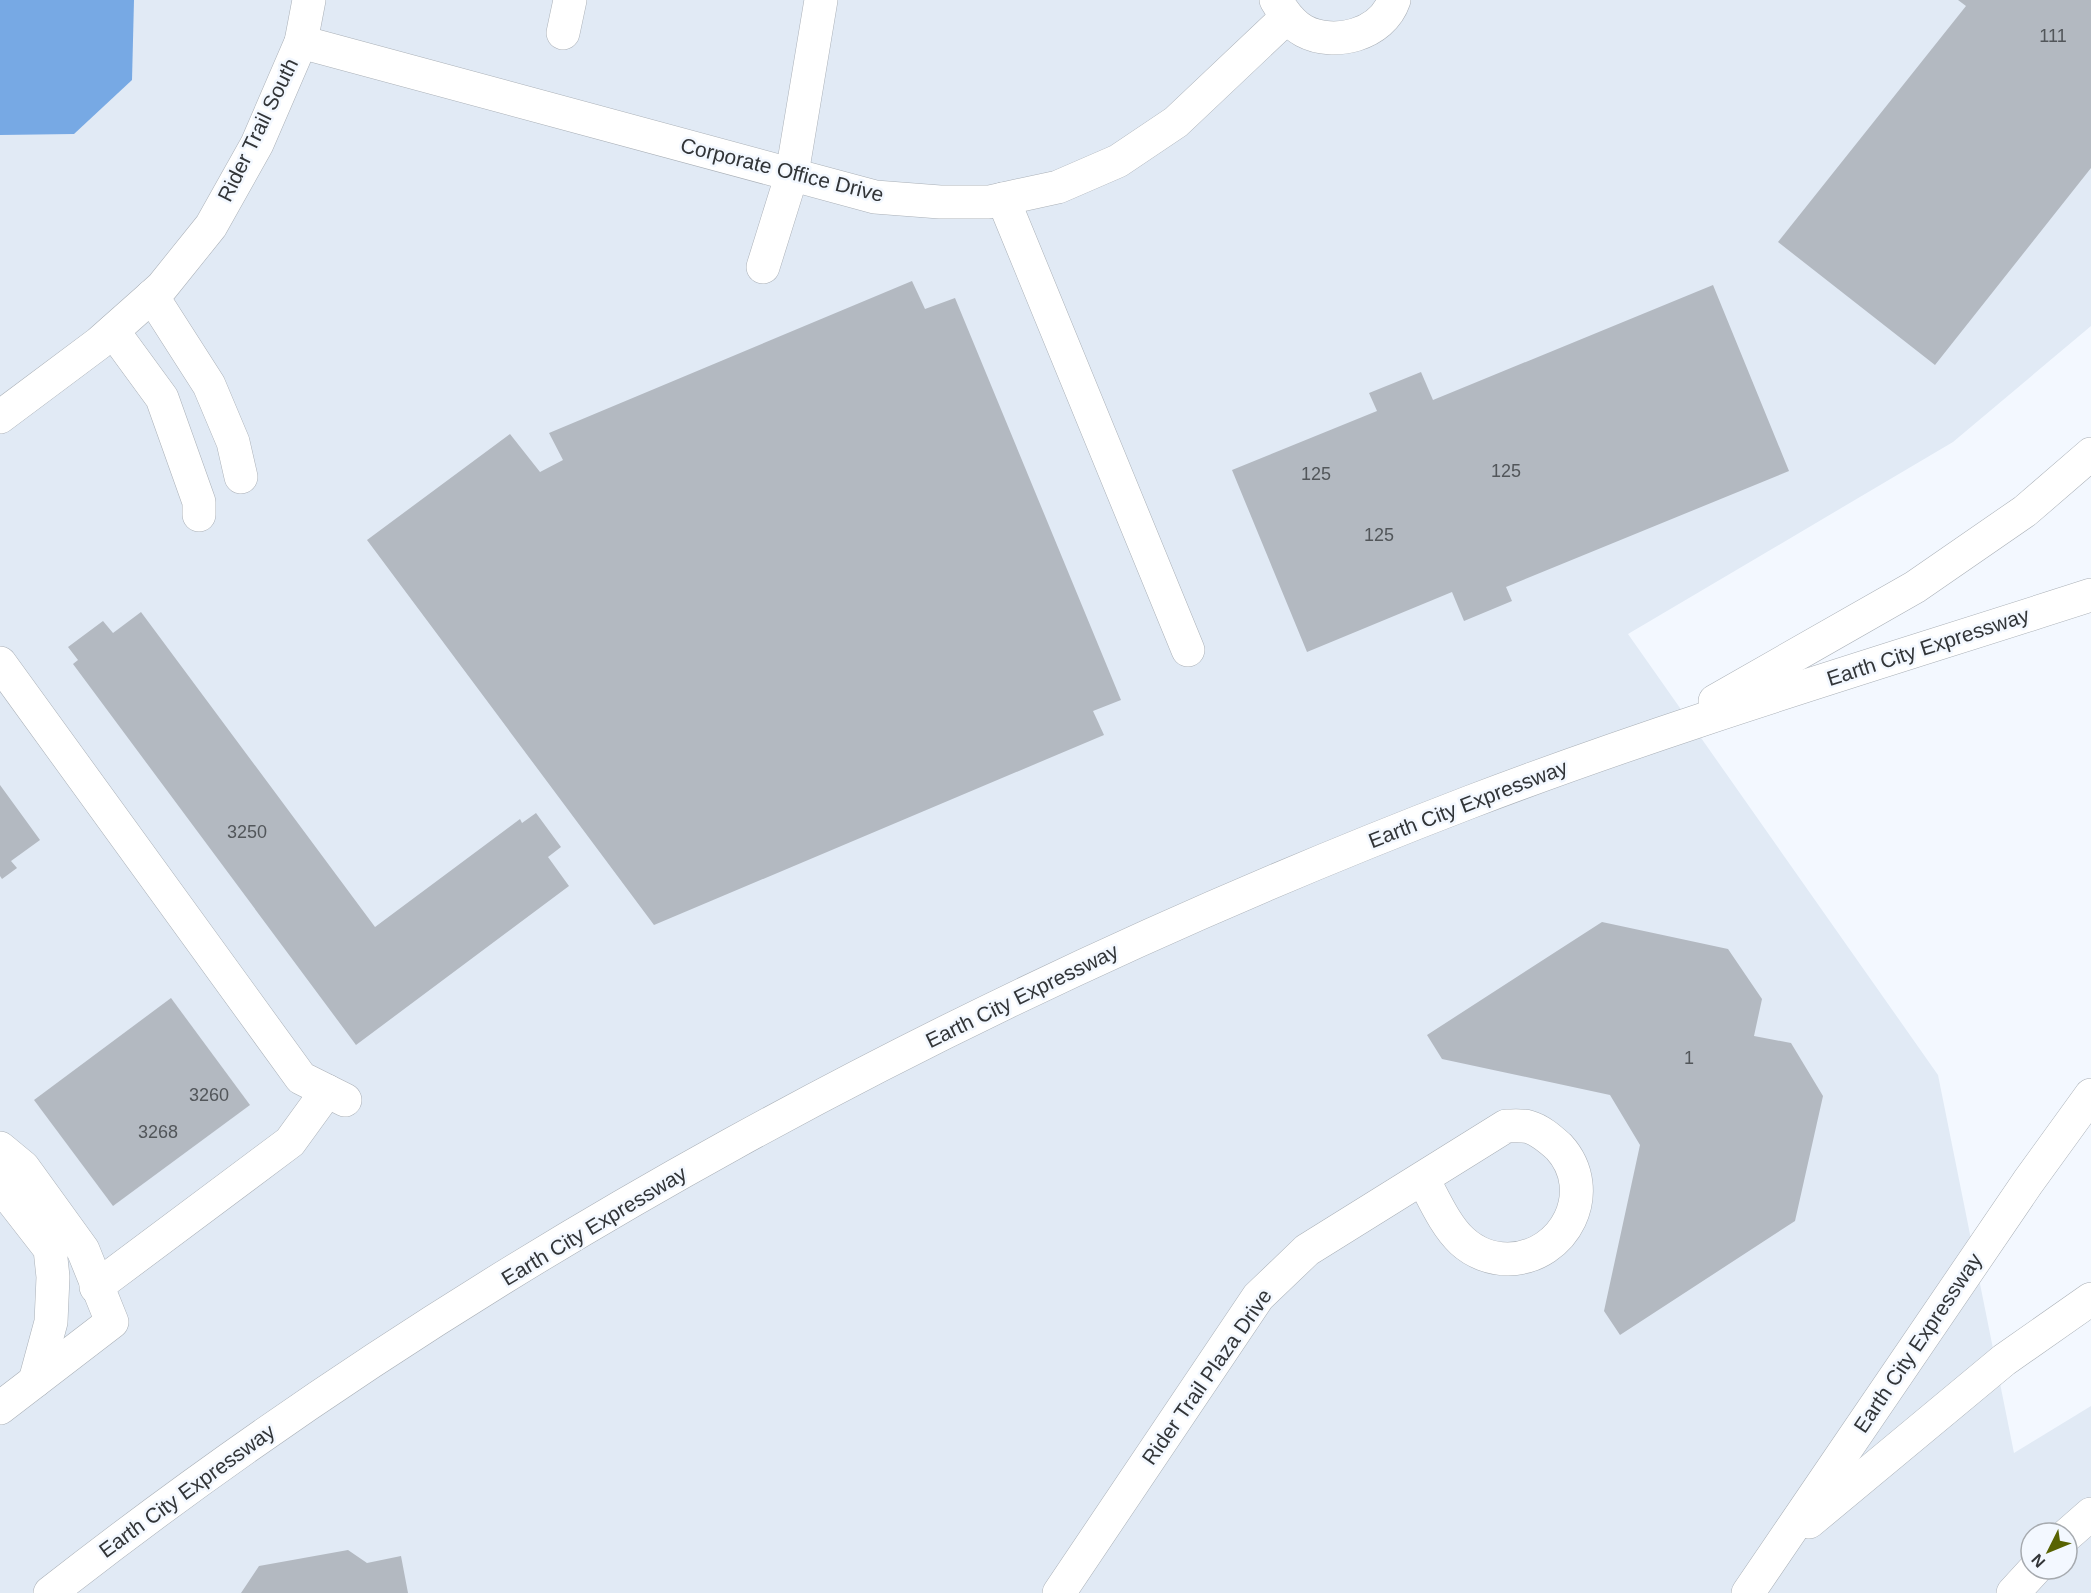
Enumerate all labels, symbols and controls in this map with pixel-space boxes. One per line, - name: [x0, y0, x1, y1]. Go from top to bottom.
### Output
- house number: 111: [2039, 26, 2067, 46]
- street label: Rider Trail South: [213, 54, 302, 205]
- street label: Corporate Office Drive: [678, 133, 886, 206]
- house number: 125: [1491, 461, 1521, 481]
- house number: 125: [1301, 464, 1331, 484]
- house number: 125: [1364, 525, 1394, 545]
- street label: Earth City Expressway: [1824, 603, 2032, 690]
- street label: Earth City Expressway: [1365, 755, 1571, 852]
- house number: 3250: [227, 822, 267, 842]
- street label: Earth City Expressway: [922, 939, 1122, 1052]
- house number: 1: [1684, 1048, 1694, 1068]
- house number: 3260: [189, 1085, 229, 1105]
- house number: 3268: [138, 1122, 178, 1142]
- street label: Earth City Expressway: [497, 1161, 691, 1290]
- street label: Earth City Expressway: [1849, 1248, 1986, 1437]
- street label: Rider Trail Plaza Drive: [1137, 1285, 1276, 1469]
- street label: Earth City Expressway: [95, 1419, 279, 1562]
- north arrow: [2019, 1521, 2079, 1581]
- text: N: [2028, 1551, 2049, 1571]

